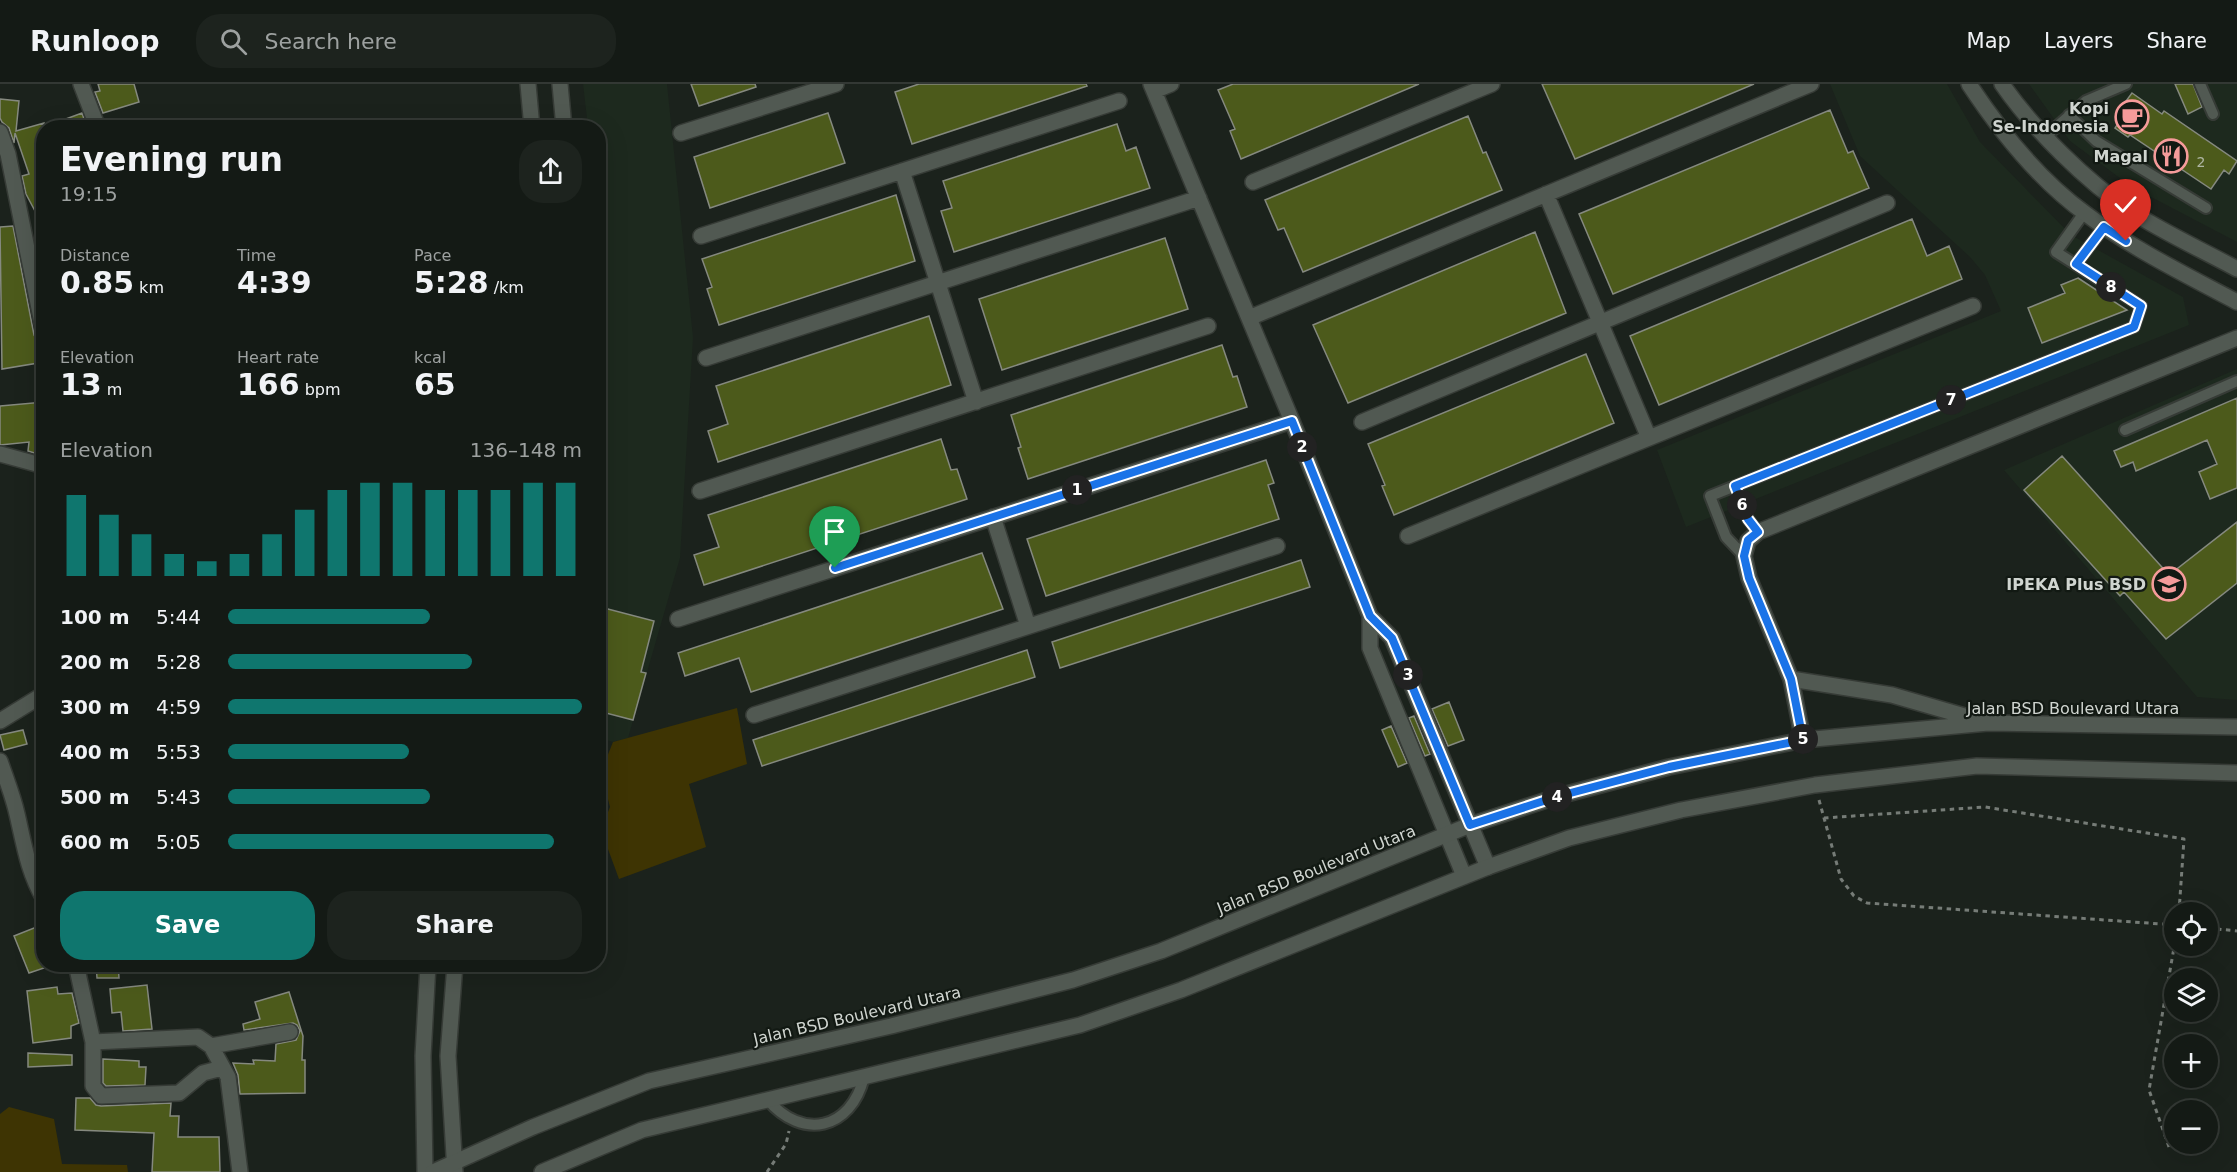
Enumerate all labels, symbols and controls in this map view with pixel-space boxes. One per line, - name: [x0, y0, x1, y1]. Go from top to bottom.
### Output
- search box: [196, 14, 616, 68]
- text: Runloop: [30, 25, 160, 58]
- icon: search: [217, 25, 250, 58]
- text: Search here: [265, 29, 397, 54]
- text: Map: [1967, 29, 2011, 53]
- text: Layers: [2044, 29, 2113, 53]
- text: Share: [2146, 29, 2207, 53]
- place label: Kopi Se-Indonesia: [1992, 99, 2109, 136]
- cafe icon: Kopi Se-Indonesia: [2114, 99, 2150, 135]
- restaurant icon: Magal: [2153, 138, 2189, 174]
- text: Evening run: [60, 140, 283, 179]
- button: share: [519, 140, 582, 203]
- place label: Magal: [2094, 147, 2148, 166]
- house number: 2: [2197, 154, 2205, 170]
- pin: [2100, 179, 2151, 241]
- text: 19:15: [60, 182, 118, 206]
- icon: check: [2109, 188, 2142, 221]
- text: Distance: [60, 246, 130, 265]
- text: Time: [237, 246, 276, 265]
- text: Pace: [414, 246, 451, 265]
- text: 0.85: [60, 265, 134, 300]
- text: 4:39: [237, 265, 312, 300]
- text: 5:28: [414, 265, 489, 300]
- pin: 8: [2096, 272, 2126, 302]
- text: 8: [2105, 277, 2117, 296]
- text: km: [134, 278, 164, 297]
- text: /km: [489, 278, 524, 297]
- text: Elevation: [60, 348, 134, 367]
- text: Heart rate: [237, 348, 319, 367]
- text: kcal: [414, 348, 446, 367]
- text: 13: [60, 367, 102, 402]
- text: 166: [237, 367, 300, 402]
- text: 65: [414, 367, 456, 402]
- text: m: [102, 380, 122, 399]
- text: bpm: [300, 380, 341, 399]
- pin: 7: [1936, 385, 1966, 415]
- text: 7: [1945, 390, 1957, 409]
- pin: 2: [1287, 432, 1317, 462]
- text: 2: [1296, 437, 1308, 456]
- text: Elevation: [60, 438, 153, 462]
- text: 136–148 m: [470, 438, 582, 462]
- pin: 1: [1062, 475, 1092, 505]
- text: 1: [1071, 480, 1083, 499]
- pin: 6: [1727, 490, 1757, 520]
- text: 6: [1736, 495, 1748, 514]
- pin: [809, 506, 860, 568]
- icon: arrive: [818, 515, 851, 548]
- school or university icon: IPEKA Plus BSD: [2151, 566, 2187, 602]
- place label: IPEKA Plus BSD: [2006, 575, 2146, 594]
- text: 100 m: [60, 605, 130, 629]
- text: 5:44: [156, 605, 201, 629]
- text: 200 m: [60, 650, 130, 674]
- text: 5:28: [156, 650, 201, 674]
- pin: 3: [1393, 660, 1423, 690]
- text: 3: [1402, 665, 1414, 684]
- text: 300 m: [60, 695, 130, 719]
- text: 4:59: [156, 695, 201, 719]
- street label: Jalan BSD Boulevard Utara: [1966, 699, 2179, 718]
- pin: 5: [1788, 724, 1818, 754]
- text: 5: [1797, 729, 1809, 748]
- text: 400 m: [60, 740, 130, 764]
- text: 5:53: [156, 740, 201, 764]
- pin: 4: [1542, 782, 1572, 812]
- text: 500 m: [60, 785, 130, 809]
- text: 5:43: [156, 785, 201, 809]
- text: 4: [1551, 787, 1563, 806]
- street label: Jalan BSD Boulevard Utara: [1213, 821, 1418, 918]
- text: 600 m: [60, 830, 130, 854]
- text: 5:05: [156, 830, 201, 854]
- button: Save: [60, 891, 315, 960]
- button: Share: [327, 891, 582, 960]
- map controls: [2164, 902, 2218, 1154]
- button: locate: [2164, 902, 2218, 956]
- button: layers: [2164, 968, 2218, 1022]
- street label: Jalan BSD Boulevard Utara: [751, 982, 963, 1049]
- button: +: [2164, 1034, 2218, 1088]
- button: −: [2164, 1100, 2218, 1154]

